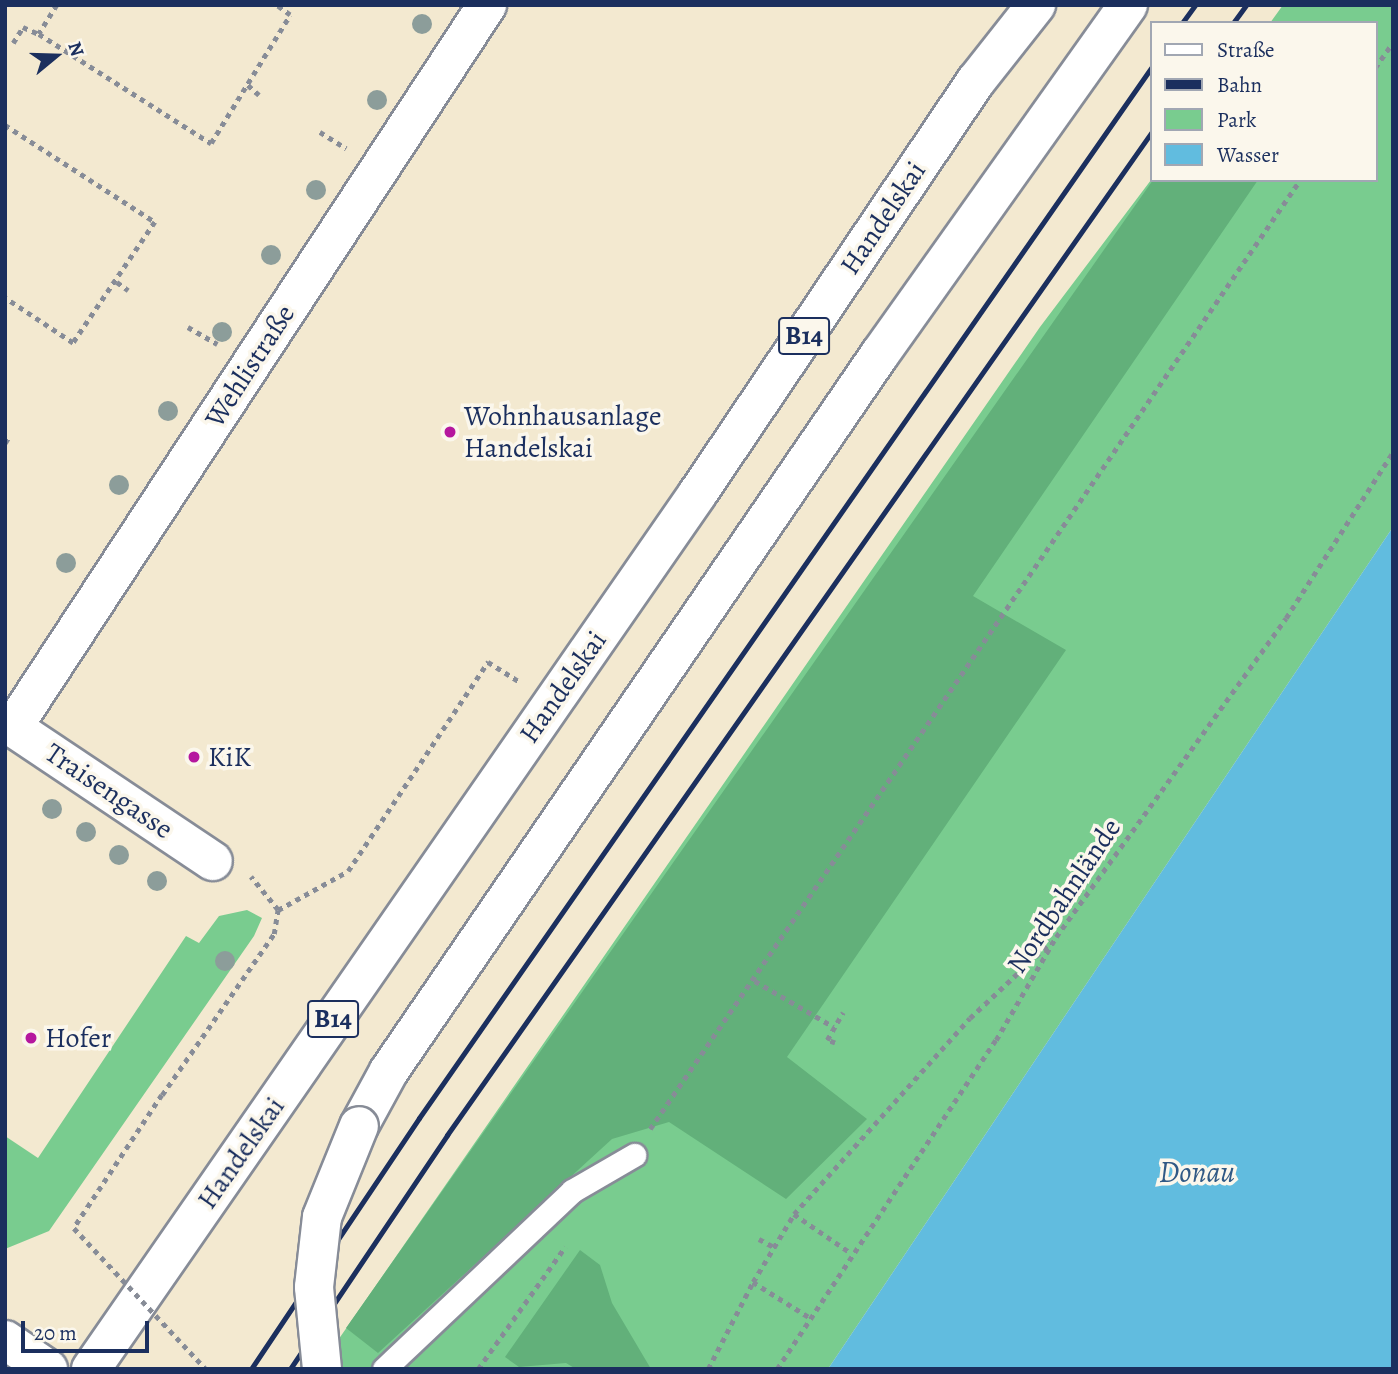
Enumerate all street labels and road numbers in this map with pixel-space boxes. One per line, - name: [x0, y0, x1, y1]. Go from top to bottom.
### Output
- street label: Handelskai: [833, 155, 933, 281]
- street label: Wehlistraße: [198, 298, 302, 434]
- road number: B14: [778, 314, 830, 358]
- street label: Handelskai: [512, 625, 614, 749]
- street label: Traisengasse: [39, 736, 179, 846]
- street label: Nordbahnlände: [1000, 812, 1128, 980]
- road number: B14: [307, 996, 359, 1042]
- street label: Handelskai: [190, 1091, 292, 1215]

